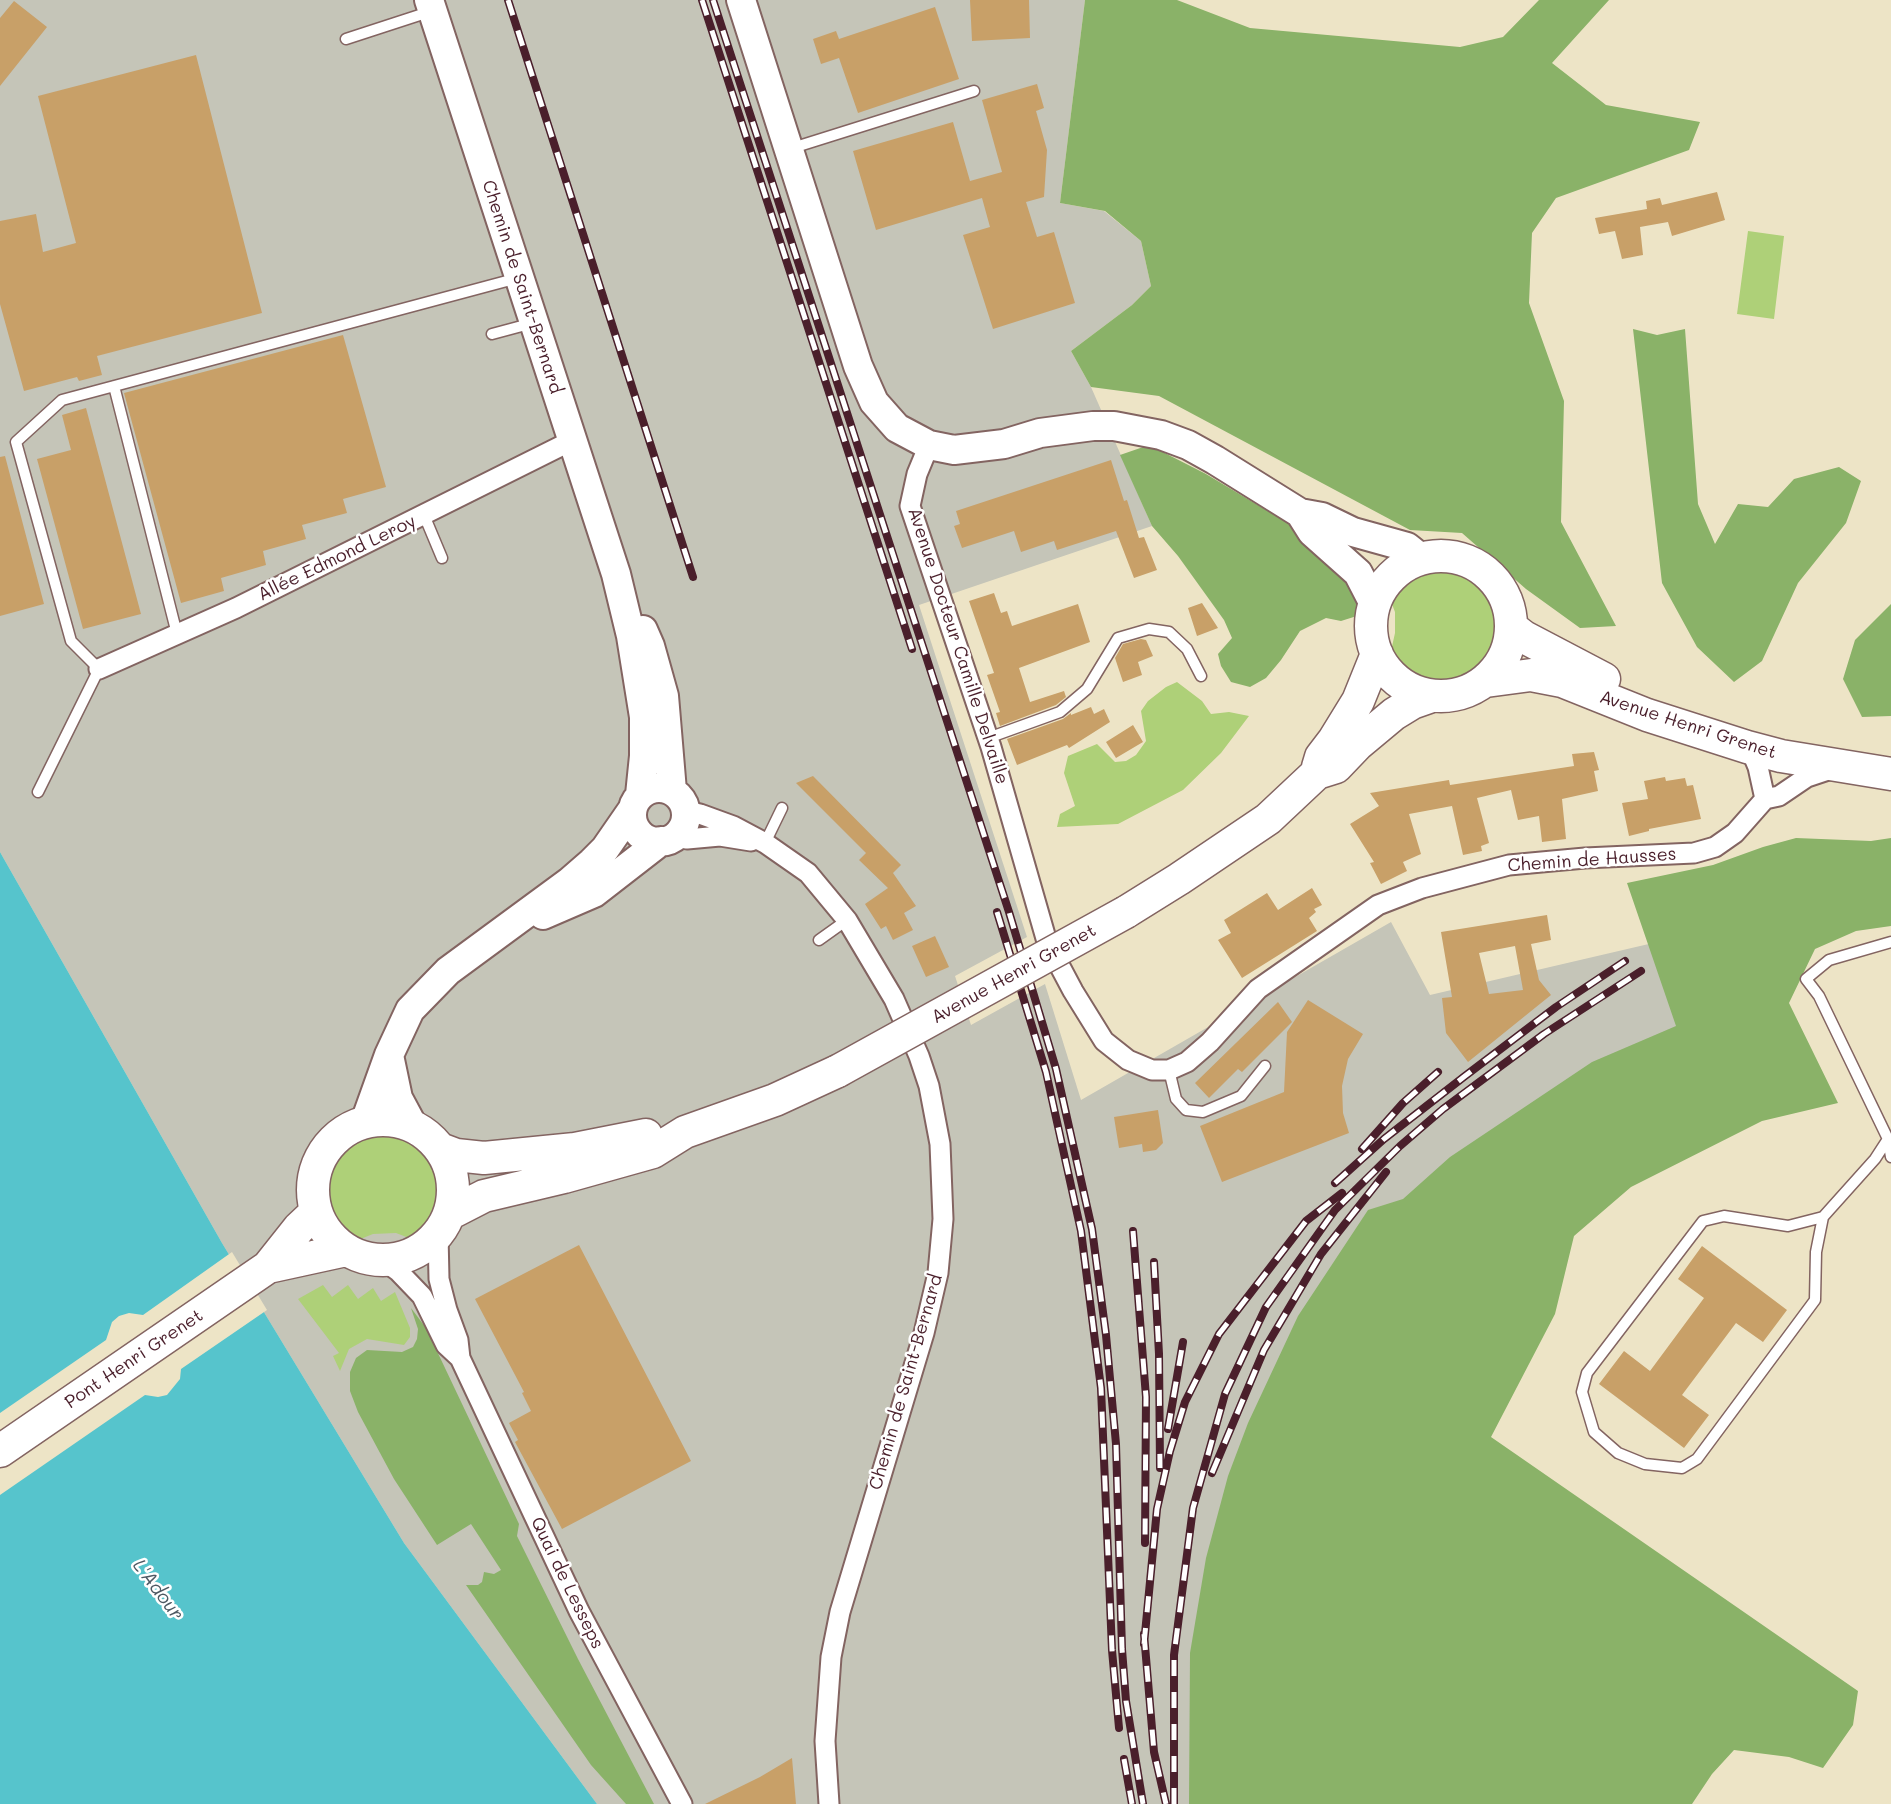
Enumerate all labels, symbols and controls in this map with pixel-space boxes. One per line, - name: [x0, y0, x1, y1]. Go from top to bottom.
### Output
- street label: Chemin de Saint-Bernard: [477, 177, 567, 397]
- street label: Avenue Docteur Camille Delvaille: [903, 505, 1013, 787]
- street label: Allée Edmond Leroy: [254, 510, 420, 606]
- street label: Avenue Henri Grenet: [1597, 686, 1779, 764]
- street label: Chemin de Hausses: [1507, 843, 1677, 877]
- street label: Avenue Henri Grenet: [928, 920, 1100, 1028]
- street label: Chemin de Saint-Bernard: [865, 1272, 947, 1492]
- street label: Pont Henri Grenet: [61, 1305, 207, 1413]
- street label: Quai de Lesseps: [526, 1514, 608, 1652]
- water label: L'Adour: [128, 1555, 188, 1625]

